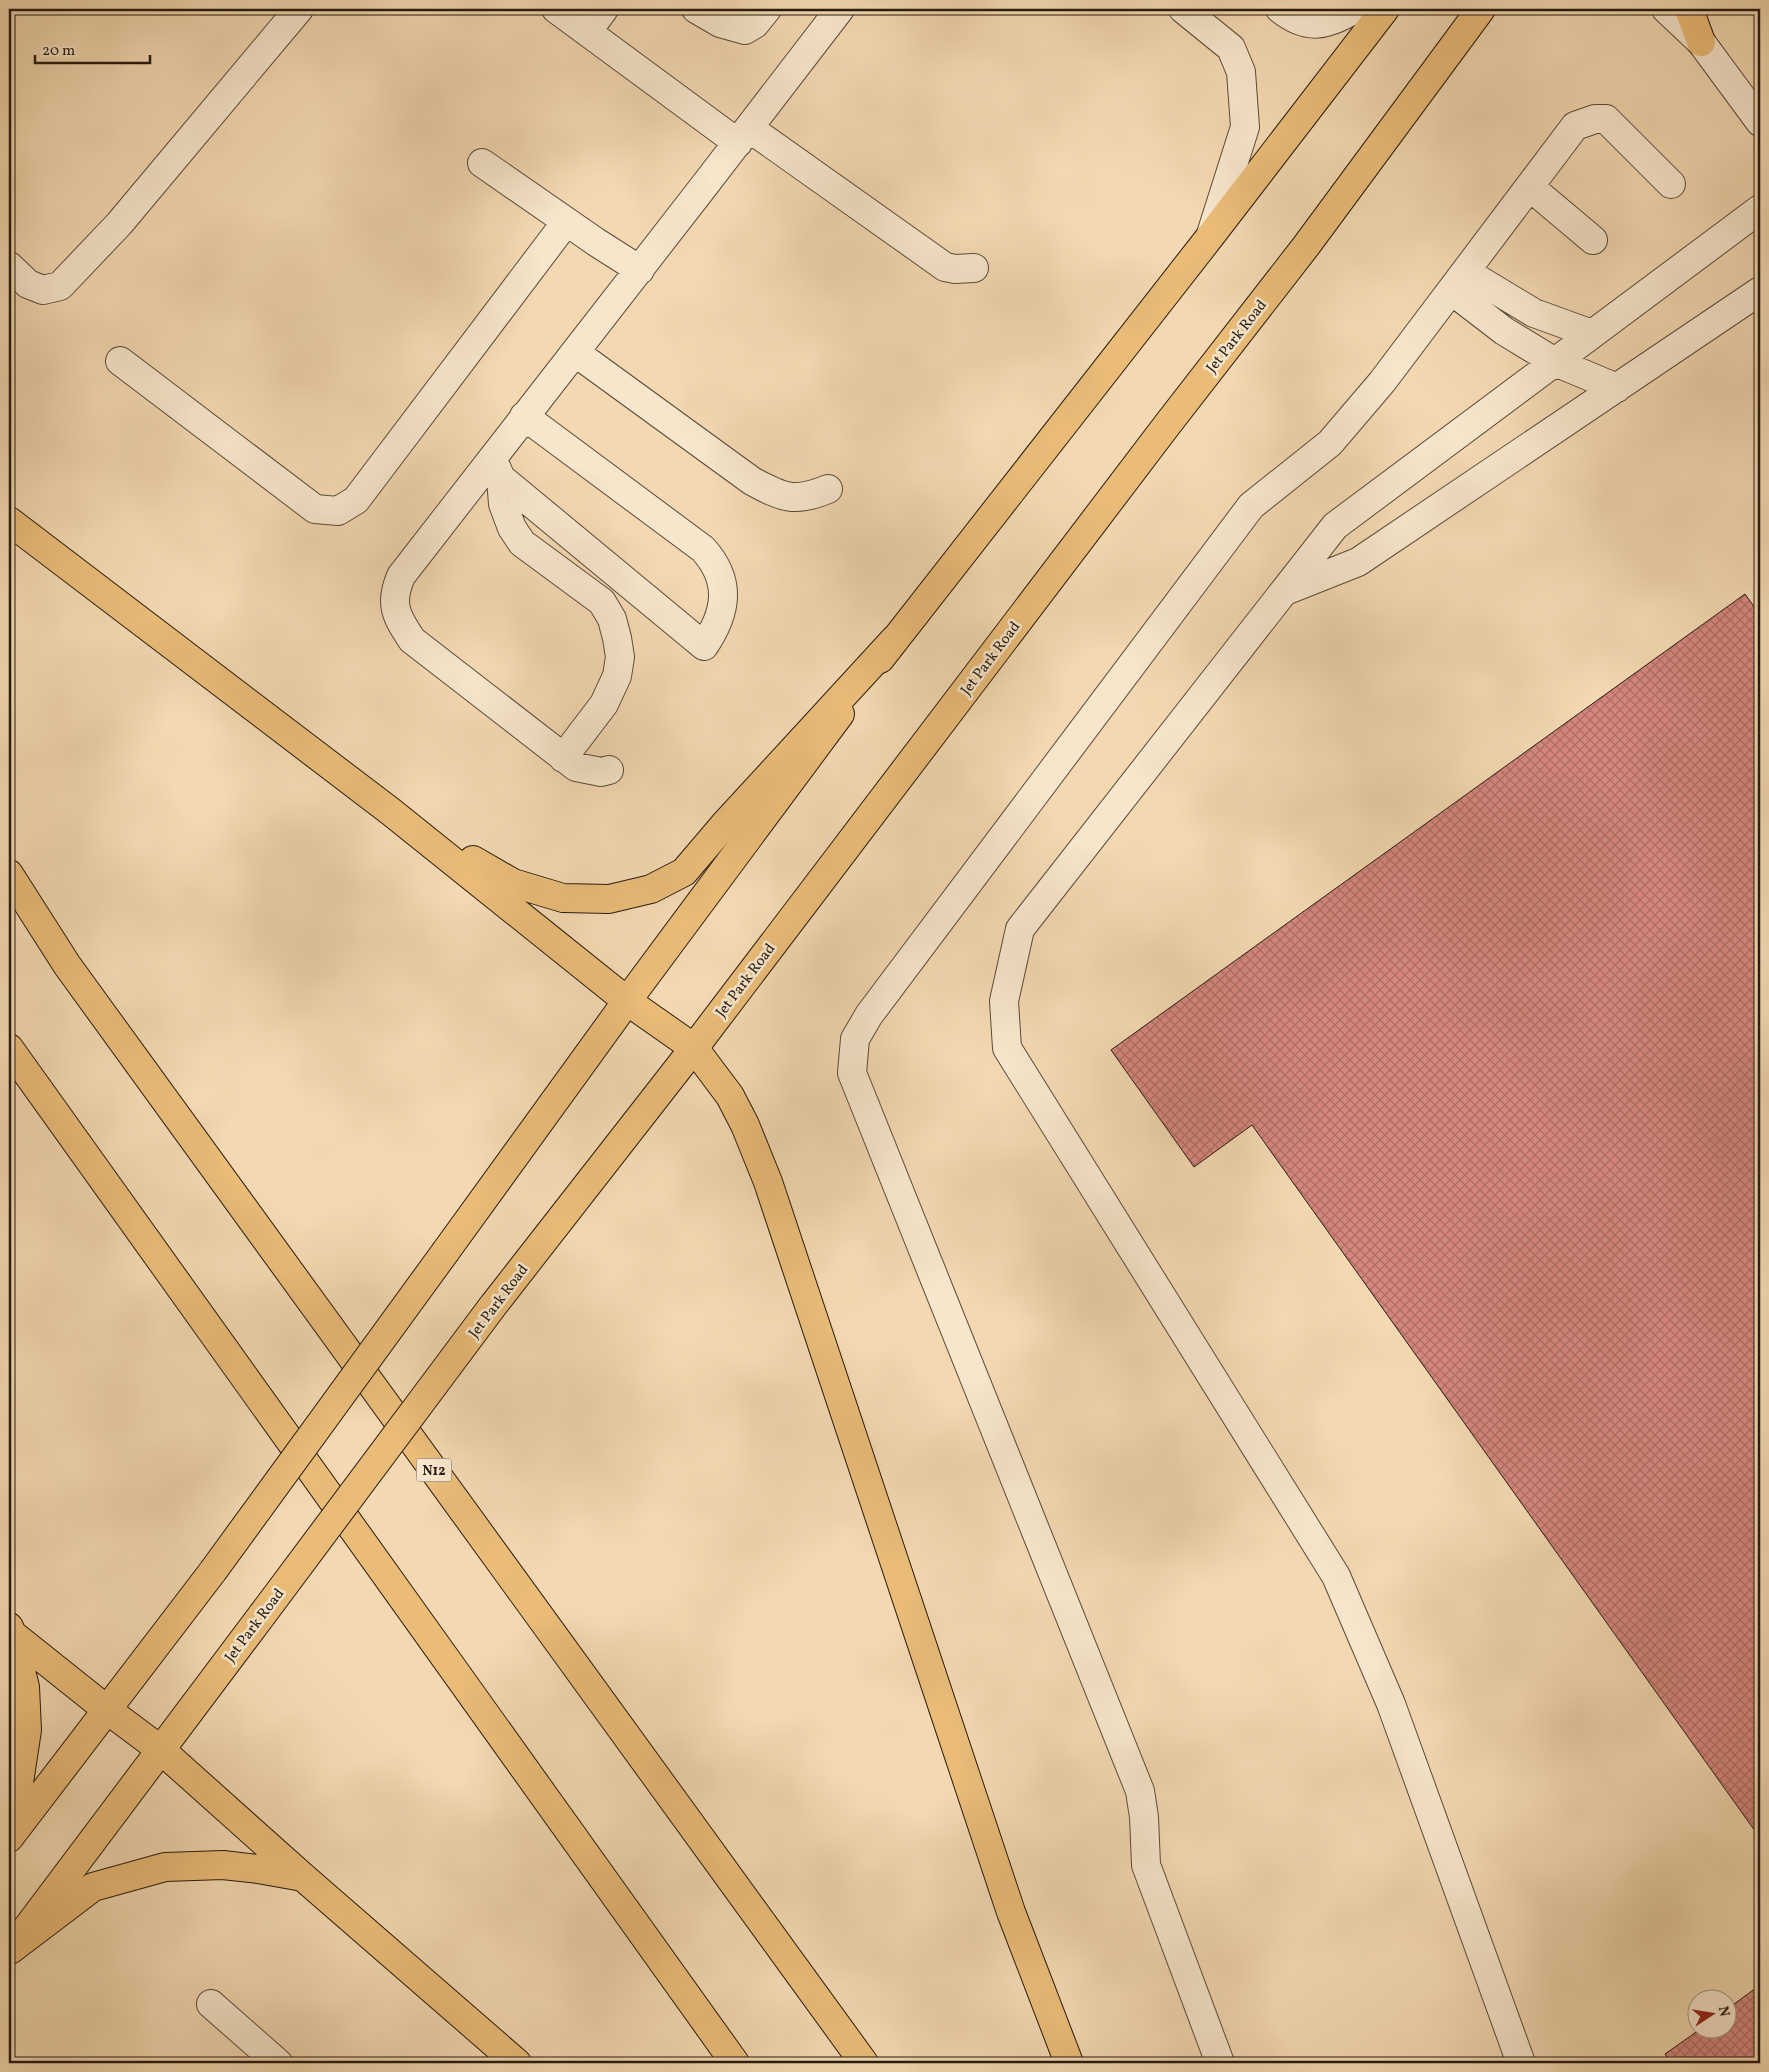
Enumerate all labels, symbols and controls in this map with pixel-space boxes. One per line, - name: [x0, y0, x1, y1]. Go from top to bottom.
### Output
- scale bar: [35, 32, 150, 64]
- text: 20 m: [42, 41, 75, 62]
- street label: Jet Park Road: [1202, 296, 1272, 378]
- street label: Jet Park Road: [956, 618, 1026, 700]
- street label: Jet Park Road: [711, 940, 781, 1022]
- street label: Jet Park Road: [464, 1261, 534, 1343]
- road number: N12: [416, 1458, 452, 1482]
- street label: Jet Park Road: [220, 1585, 290, 1667]
- north arrow: [1686, 1990, 1736, 2040]
- text: N: [1713, 2005, 1734, 2019]

